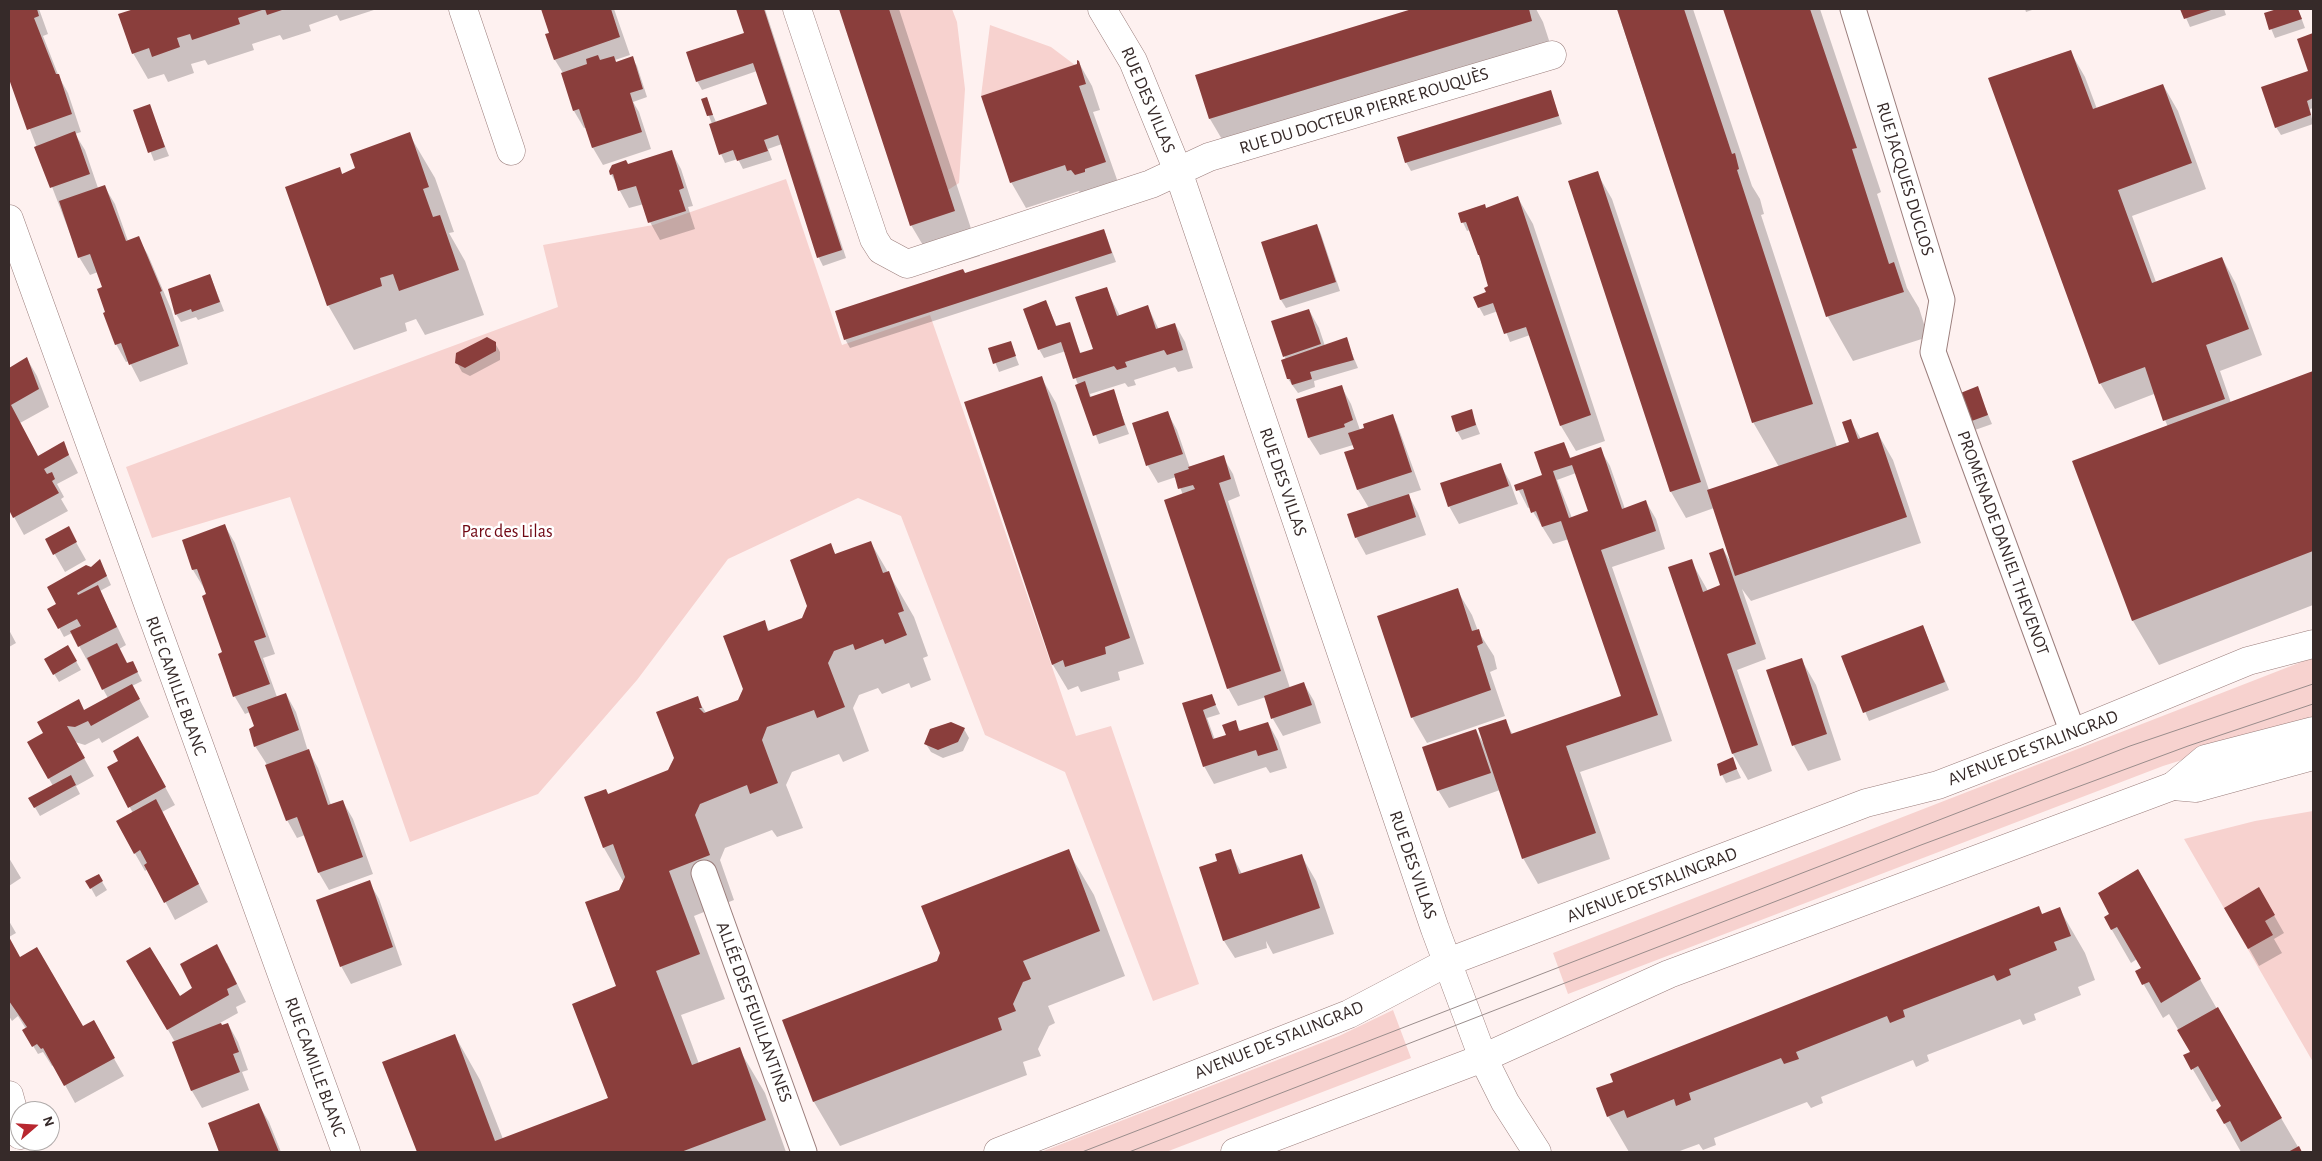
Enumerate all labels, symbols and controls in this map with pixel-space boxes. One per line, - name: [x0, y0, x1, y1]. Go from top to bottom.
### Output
- street label: RUE DES VILLAS: [1116, 44, 1180, 156]
- street label: RUE DU DOCTEUR PIERRE ROUQUÈS: [1237, 63, 1491, 159]
- street label: RUE JACQUES DUCLOS: [1871, 100, 1939, 258]
- street label: RUE DES VILLAS: [1254, 425, 1312, 539]
- street label: PROMENADE DANIEL THEVENOT: [1952, 428, 2054, 658]
- park label: Parc des Lilas: [461, 521, 553, 543]
- street label: RUE CAMILLE BLANC: [141, 613, 211, 759]
- street label: AVENUE DE STALINGRAD: [1945, 706, 2121, 790]
- street label: RUE DES VILLAS: [1384, 808, 1442, 922]
- street label: AVENUE DE STALINGRAD: [1564, 843, 1740, 927]
- street label: ALLÉE DES FEUILLANTINES: [711, 919, 797, 1105]
- street label: RUE CAMILLE BLANC: [280, 994, 350, 1140]
- street label: AVENUE DE STALINGRAD: [1191, 996, 1367, 1084]
- north arrow: [10, 1101, 60, 1151]
- text: N: [40, 1115, 56, 1128]

